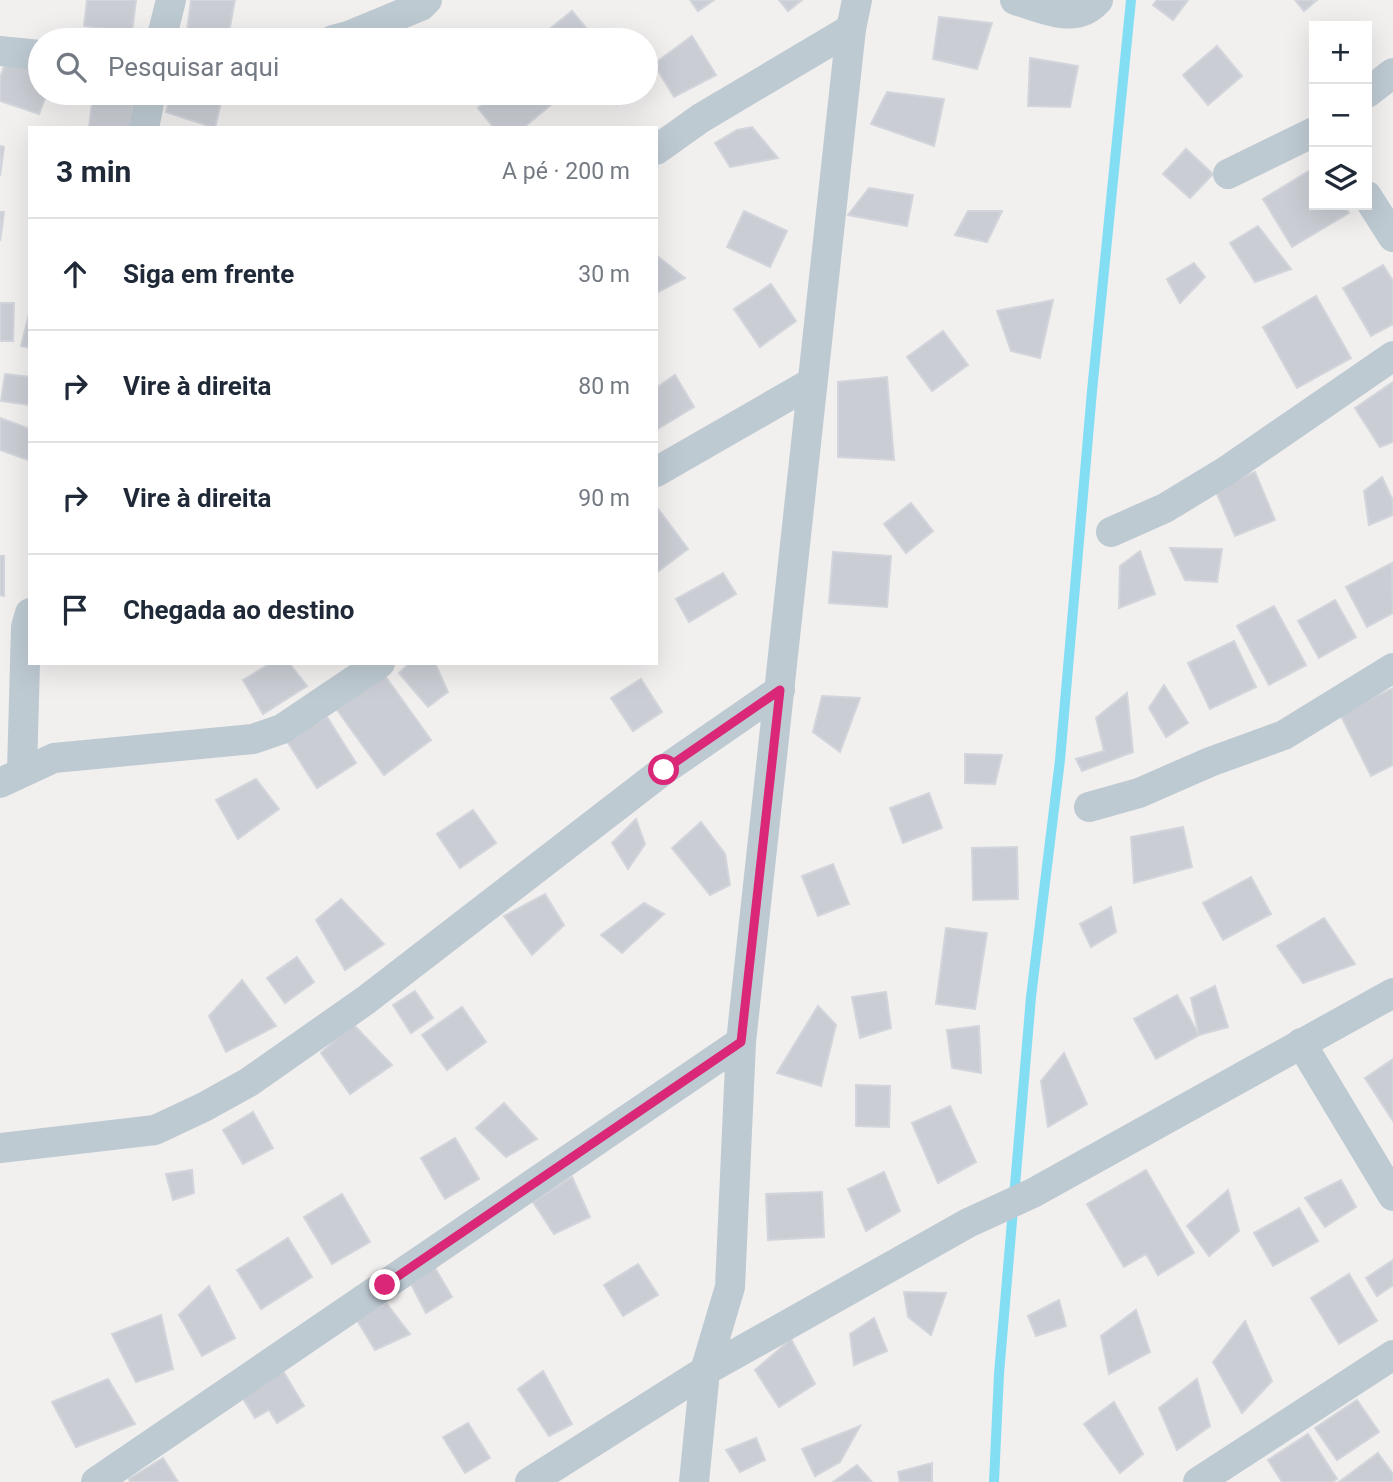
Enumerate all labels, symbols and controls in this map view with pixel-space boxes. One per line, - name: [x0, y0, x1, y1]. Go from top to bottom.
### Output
- map controls: [1309, 21, 1372, 210]
- button: +: [1309, 21, 1372, 84]
- search box: [28, 28, 658, 105]
- icon: search: [52, 48, 90, 86]
- text: Pesquisar aqui: [108, 52, 279, 82]
- button: −: [1309, 84, 1372, 147]
- button: layers: [1309, 147, 1372, 210]
- text: 3 min: [56, 154, 131, 189]
- text: A pé · 200 m: [502, 158, 630, 185]
- icon: ahead: [56, 255, 94, 293]
- text: Siga em frente: [123, 259, 294, 289]
- text: 30 m: [578, 261, 630, 288]
- icon: right: [56, 367, 94, 405]
- text: Vire à direita: [123, 371, 271, 401]
- text: 80 m: [578, 373, 630, 400]
- icon: right: [56, 479, 94, 517]
- text: Vire à direita: [123, 483, 271, 513]
- text: 90 m: [578, 485, 630, 512]
- icon: arrive: [56, 591, 94, 629]
- text: Chegada ao destino: [123, 595, 354, 625]
- route start: [648, 754, 679, 785]
- route end: [369, 1269, 400, 1300]

